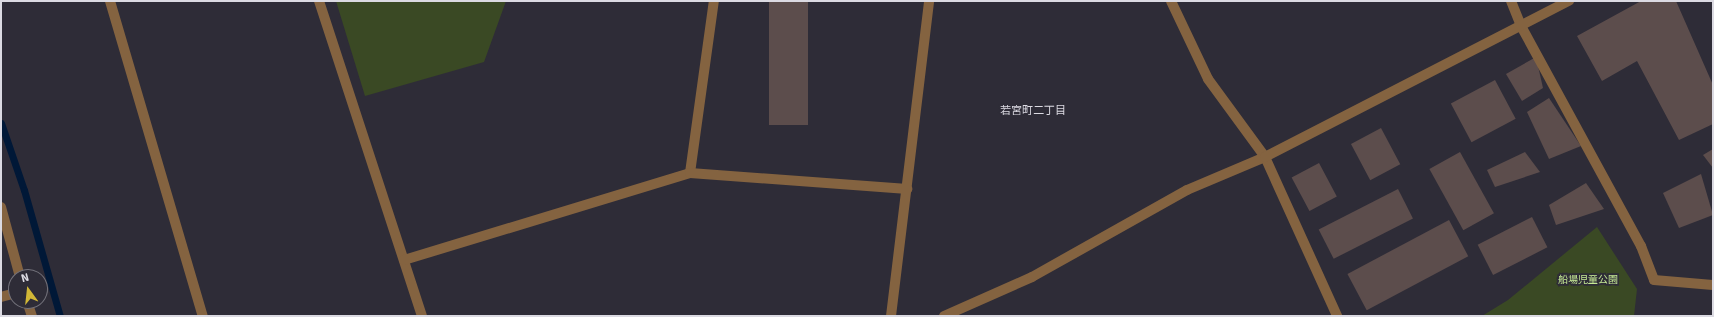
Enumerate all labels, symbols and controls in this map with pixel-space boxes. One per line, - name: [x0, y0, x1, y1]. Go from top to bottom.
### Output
- district label: 若宮町二丁目: [1000, 104, 1066, 118]
- north arrow: [8, 269, 48, 309]
- text: N: [20, 271, 30, 285]
- park label: 船場児童公園: [1558, 275, 1618, 287]

